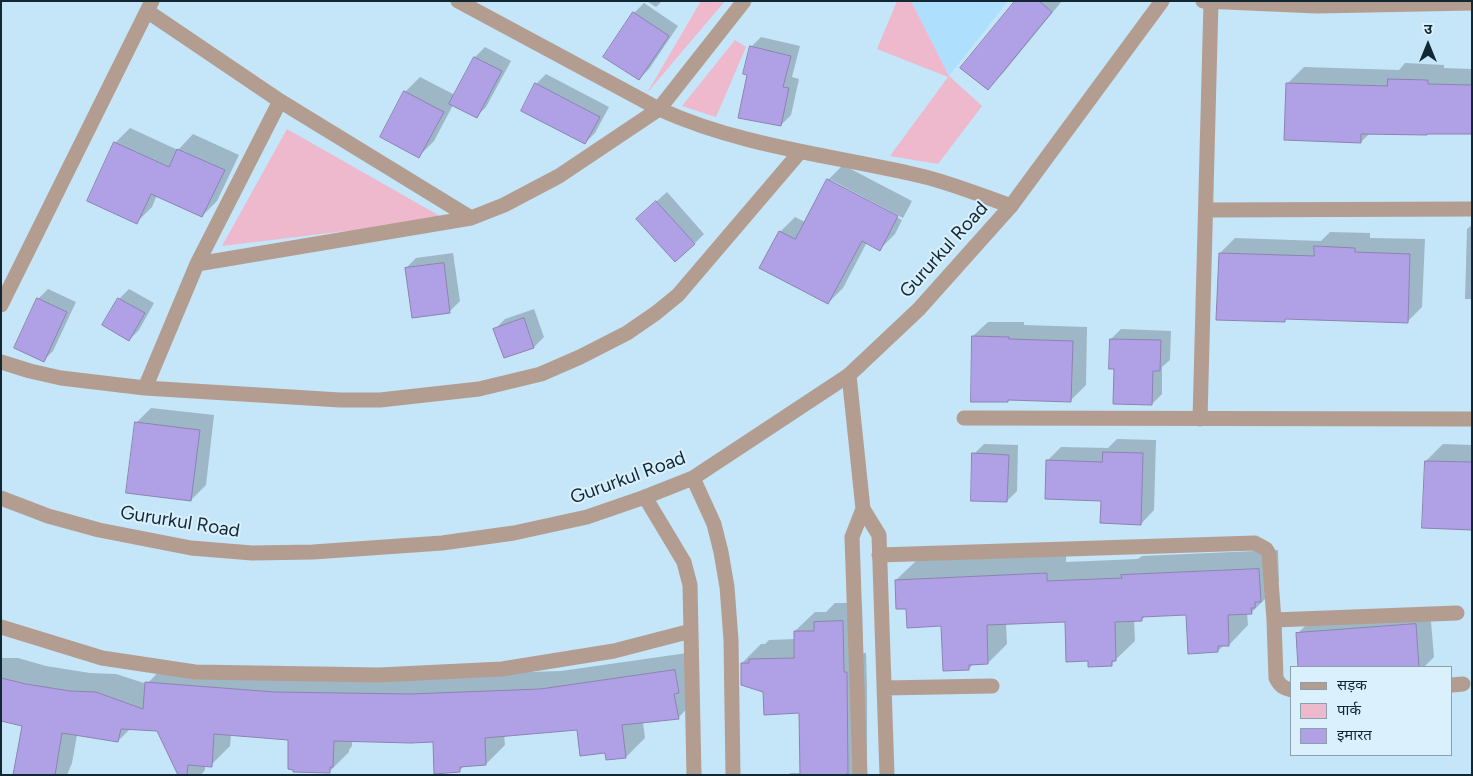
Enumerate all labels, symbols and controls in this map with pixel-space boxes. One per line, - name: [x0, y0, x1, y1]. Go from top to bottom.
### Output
- north arrow: [1403, 20, 1453, 70]
- text: उ: [1424, 21, 1432, 38]
- street label: Gururkul Road: [895, 197, 993, 303]
- street label: Gururkul Road: [567, 447, 689, 509]
- street label: Gururkul Road: [119, 501, 241, 543]
- legend: [1290, 666, 1453, 756]
- text: सड़क: [1337, 676, 1367, 694]
- text: पार्क: [1337, 701, 1361, 719]
- text: इमारत: [1337, 726, 1372, 744]

